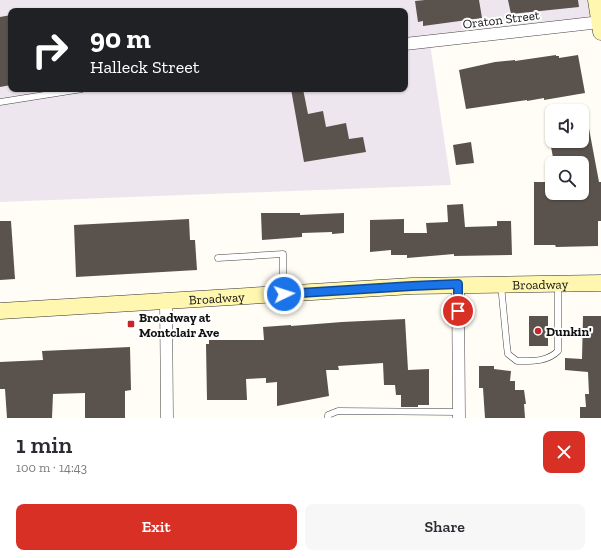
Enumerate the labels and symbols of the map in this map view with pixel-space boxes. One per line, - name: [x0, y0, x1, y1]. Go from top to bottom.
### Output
- street label: Oraton Street: [462, 7, 541, 32]
- position arrow: [263, 273, 305, 315]
- street label: Broadway: [512, 277, 569, 292]
- street label: Broadway: [188, 289, 245, 308]
- pin: [441, 294, 475, 328]
- place label: Broadway at Montclair Ave: [139, 310, 220, 340]
- marker: Broadway at Montclair Ave: [126, 319, 136, 329]
- place label: Dunkin': [546, 324, 592, 339]
- marker: Dunkin': [533, 326, 543, 336]

